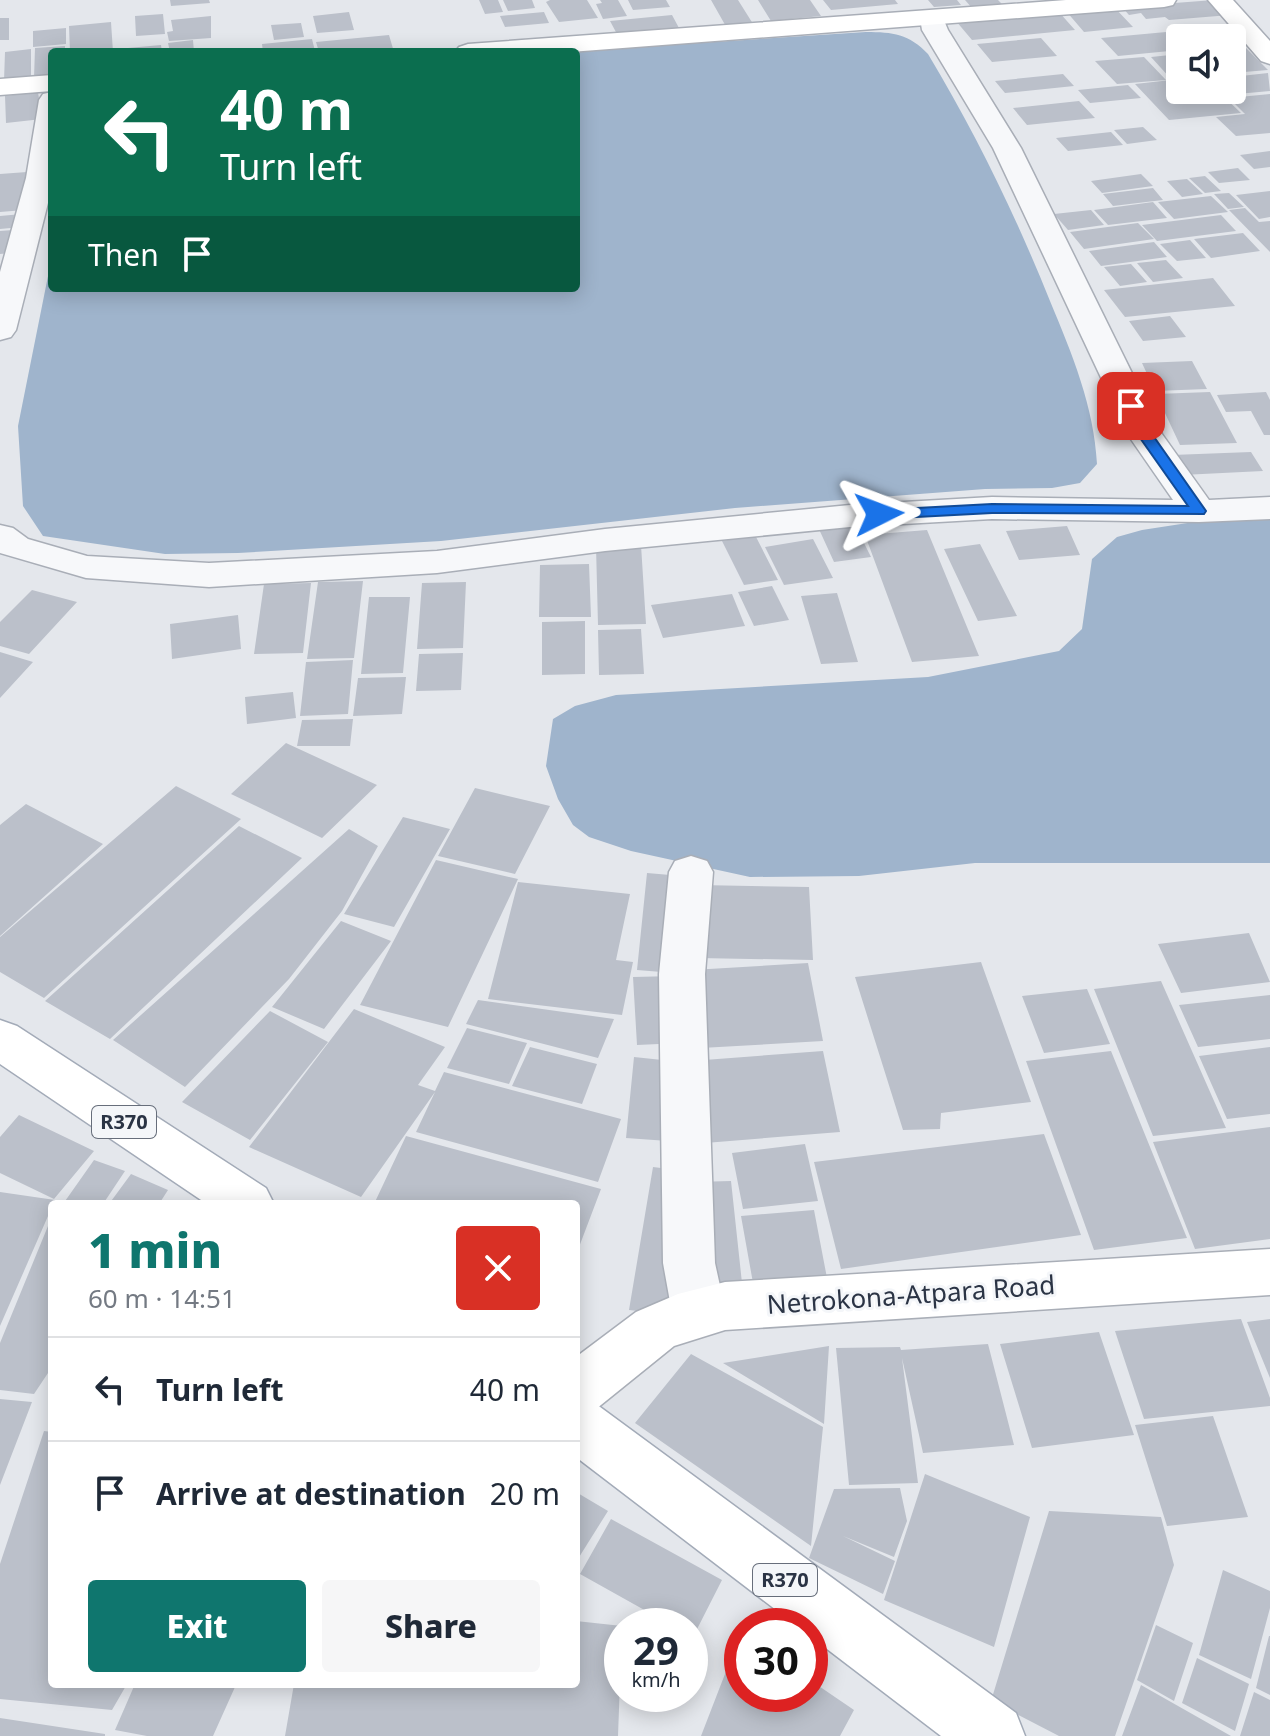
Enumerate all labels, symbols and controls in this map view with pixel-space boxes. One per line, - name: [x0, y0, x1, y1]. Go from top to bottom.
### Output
- map controls: [1166, 24, 1246, 104]
- button: sound: [1166, 24, 1246, 104]
- text: 40 m: [220, 70, 353, 146]
- icon: left: [88, 80, 192, 184]
- text: Turn left: [220, 142, 362, 191]
- icon: arrive: [175, 232, 219, 276]
- text: Then: [88, 234, 159, 275]
- pin: [1097, 372, 1165, 440]
- icon: arrive: [1109, 384, 1153, 428]
- position arrow: [837, 472, 921, 556]
- road number: R370: [92, 1106, 156, 1138]
- text: 1 min: [88, 1217, 222, 1282]
- button: close: [456, 1226, 540, 1310]
- street label: Netrokona-Atpara Road: [766, 1266, 1056, 1322]
- text: 60 m · 14:51: [88, 1280, 236, 1316]
- icon: left: [88, 1367, 132, 1411]
- text: Turn left: [156, 1369, 284, 1410]
- text: 40 m: [470, 1369, 540, 1410]
- icon: arrive: [88, 1471, 132, 1515]
- text: Arrive at destination: [156, 1473, 466, 1514]
- text: 20 m: [490, 1473, 560, 1514]
- road number: R370: [753, 1564, 817, 1596]
- button: Exit: [88, 1580, 306, 1672]
- button: Share: [322, 1580, 540, 1672]
- speed limit sign: 30: [724, 1608, 828, 1712]
- text: 29: [633, 1622, 679, 1677]
- text: km/h: [631, 1666, 681, 1693]

